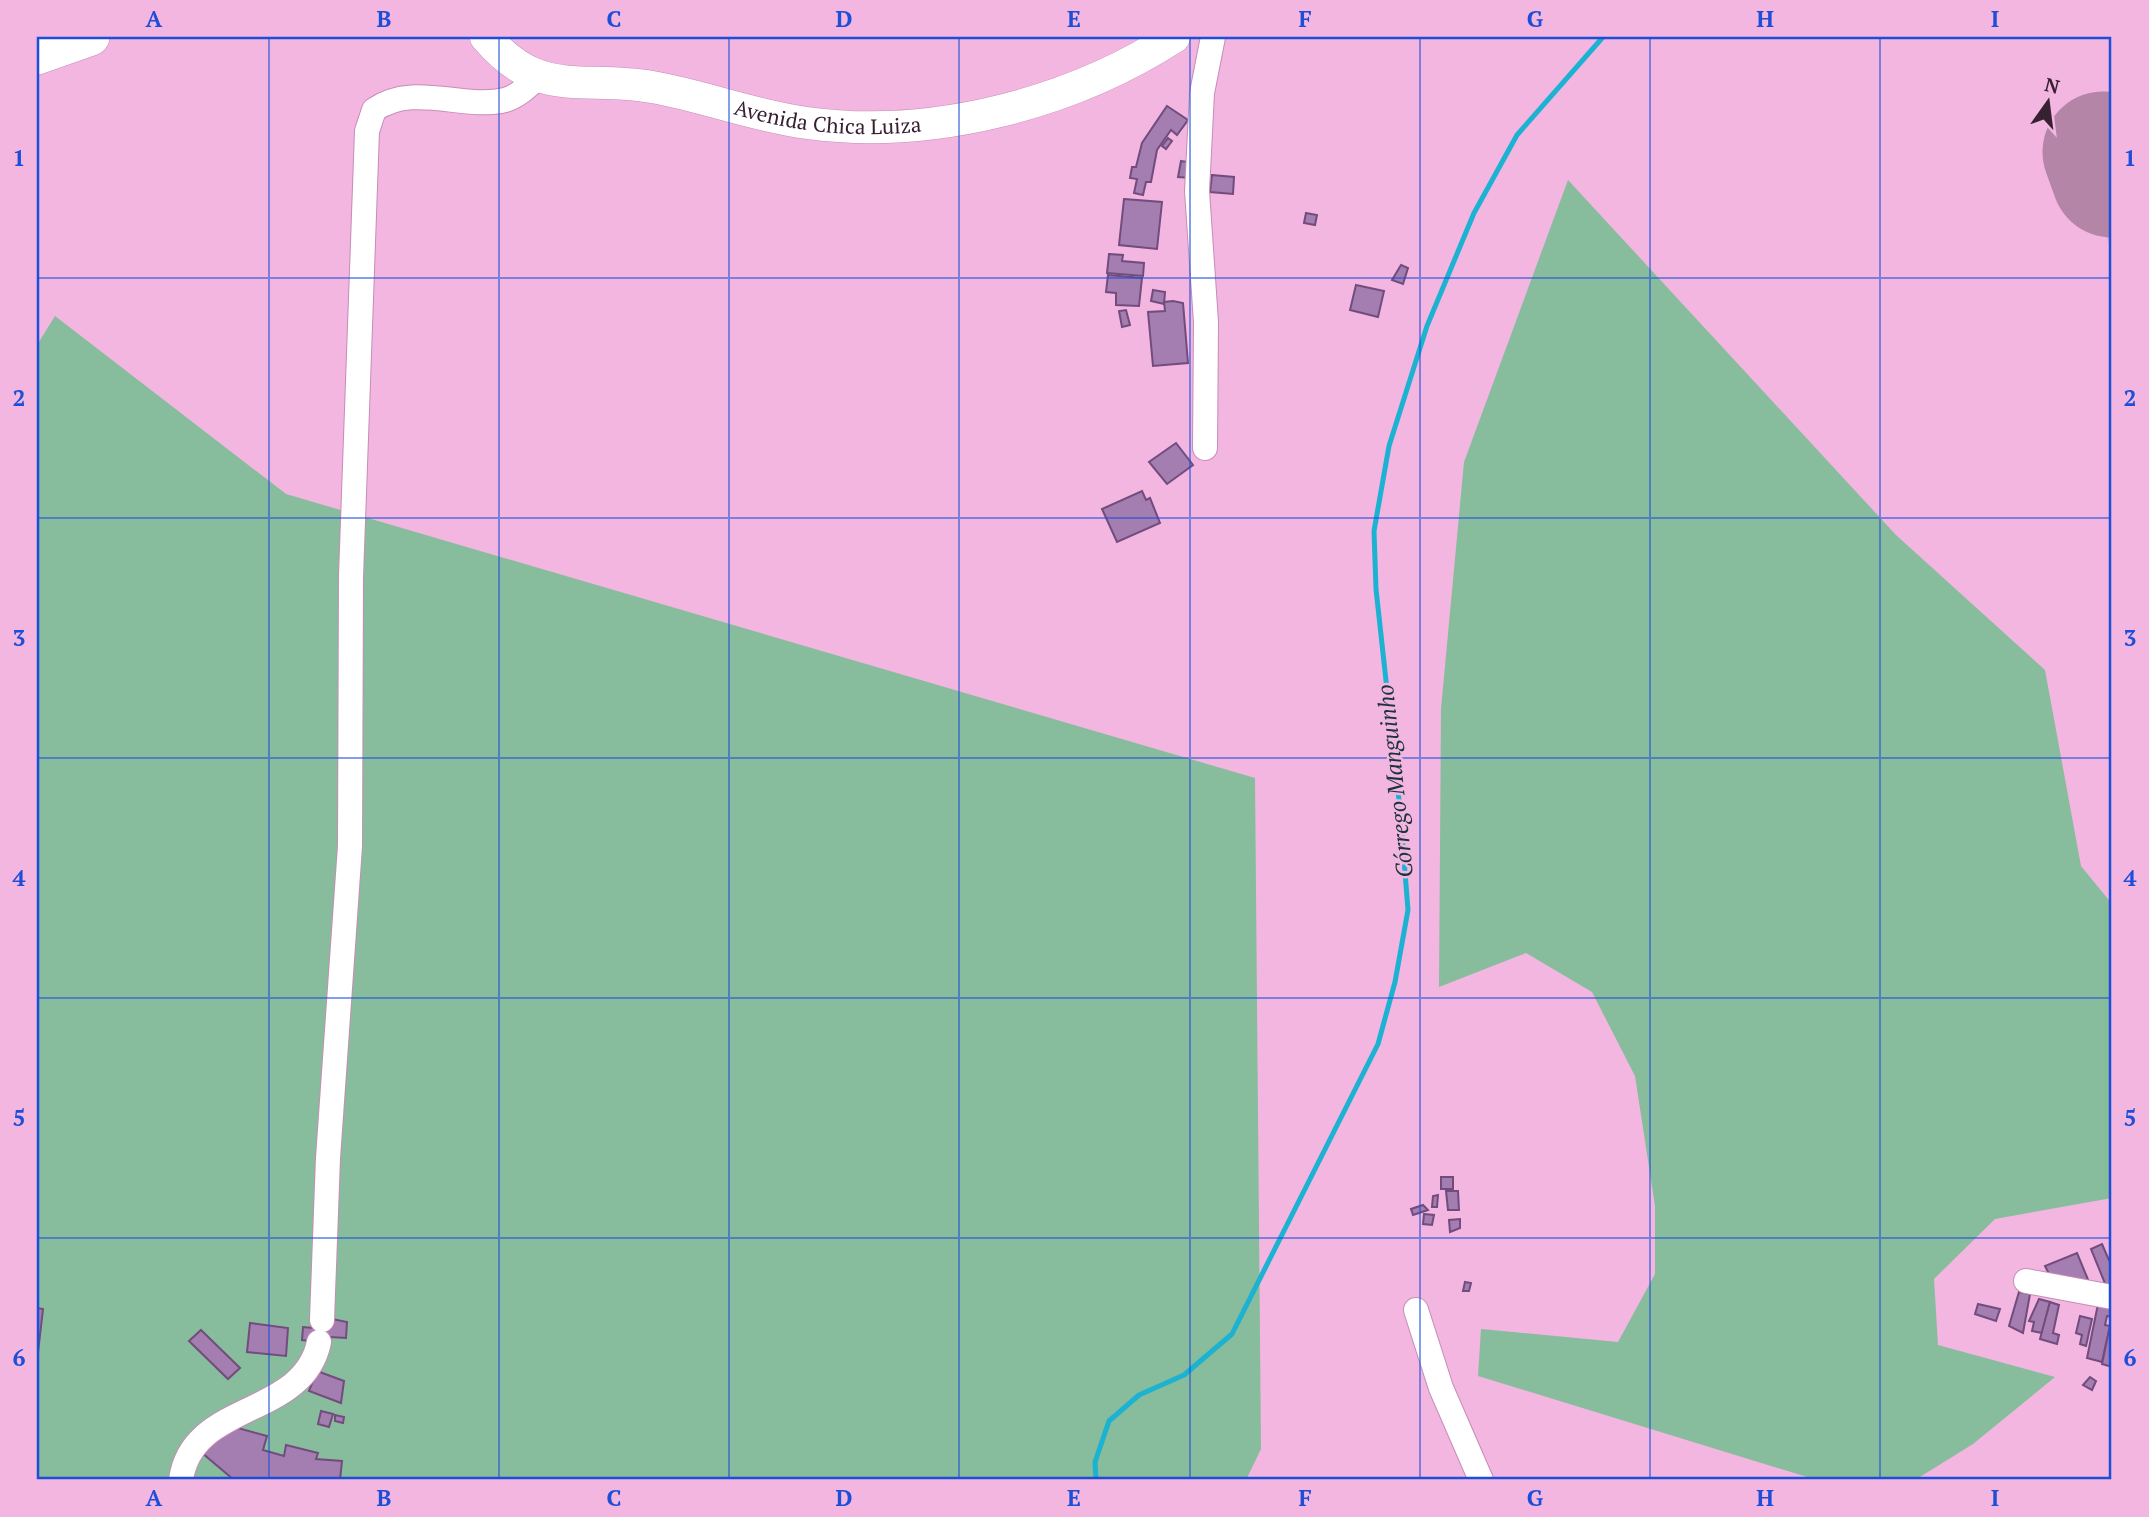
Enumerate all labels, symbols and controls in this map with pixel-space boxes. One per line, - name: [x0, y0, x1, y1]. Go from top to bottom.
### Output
- text: A: [146, 3, 163, 34]
- text: B: [377, 3, 392, 34]
- text: C: [607, 3, 622, 34]
- text: D: [836, 3, 853, 34]
- text: E: [1067, 3, 1081, 34]
- text: F: [1298, 3, 1312, 34]
- text: G: [1527, 3, 1544, 34]
- text: H: [1756, 3, 1774, 34]
- text: I: [1991, 3, 1999, 34]
- north arrow: [2012, 66, 2082, 136]
- text: N: [2042, 71, 2063, 99]
- street label: Avenida Chica Luiza: [732, 93, 923, 140]
- text: 1: [13, 142, 26, 173]
- text: 1: [2124, 142, 2137, 173]
- text: 2: [13, 382, 26, 413]
- text: 2: [2124, 382, 2137, 413]
- text: 3: [13, 622, 26, 653]
- text: 3: [2124, 622, 2137, 653]
- water label: Córrego Manguinho: [1369, 683, 1420, 879]
- text: 4: [13, 862, 26, 893]
- text: 4: [2124, 862, 2137, 893]
- text: 5: [13, 1102, 26, 1133]
- text: 5: [2124, 1102, 2137, 1133]
- text: 6: [13, 1342, 26, 1373]
- text: 6: [2124, 1342, 2137, 1373]
- text: A: [146, 1482, 163, 1513]
- text: B: [377, 1482, 392, 1513]
- text: C: [607, 1482, 622, 1513]
- text: D: [836, 1482, 853, 1513]
- text: E: [1067, 1482, 1081, 1513]
- text: F: [1298, 1482, 1312, 1513]
- text: G: [1527, 1482, 1544, 1513]
- text: H: [1756, 1482, 1774, 1513]
- text: I: [1991, 1482, 1999, 1513]

